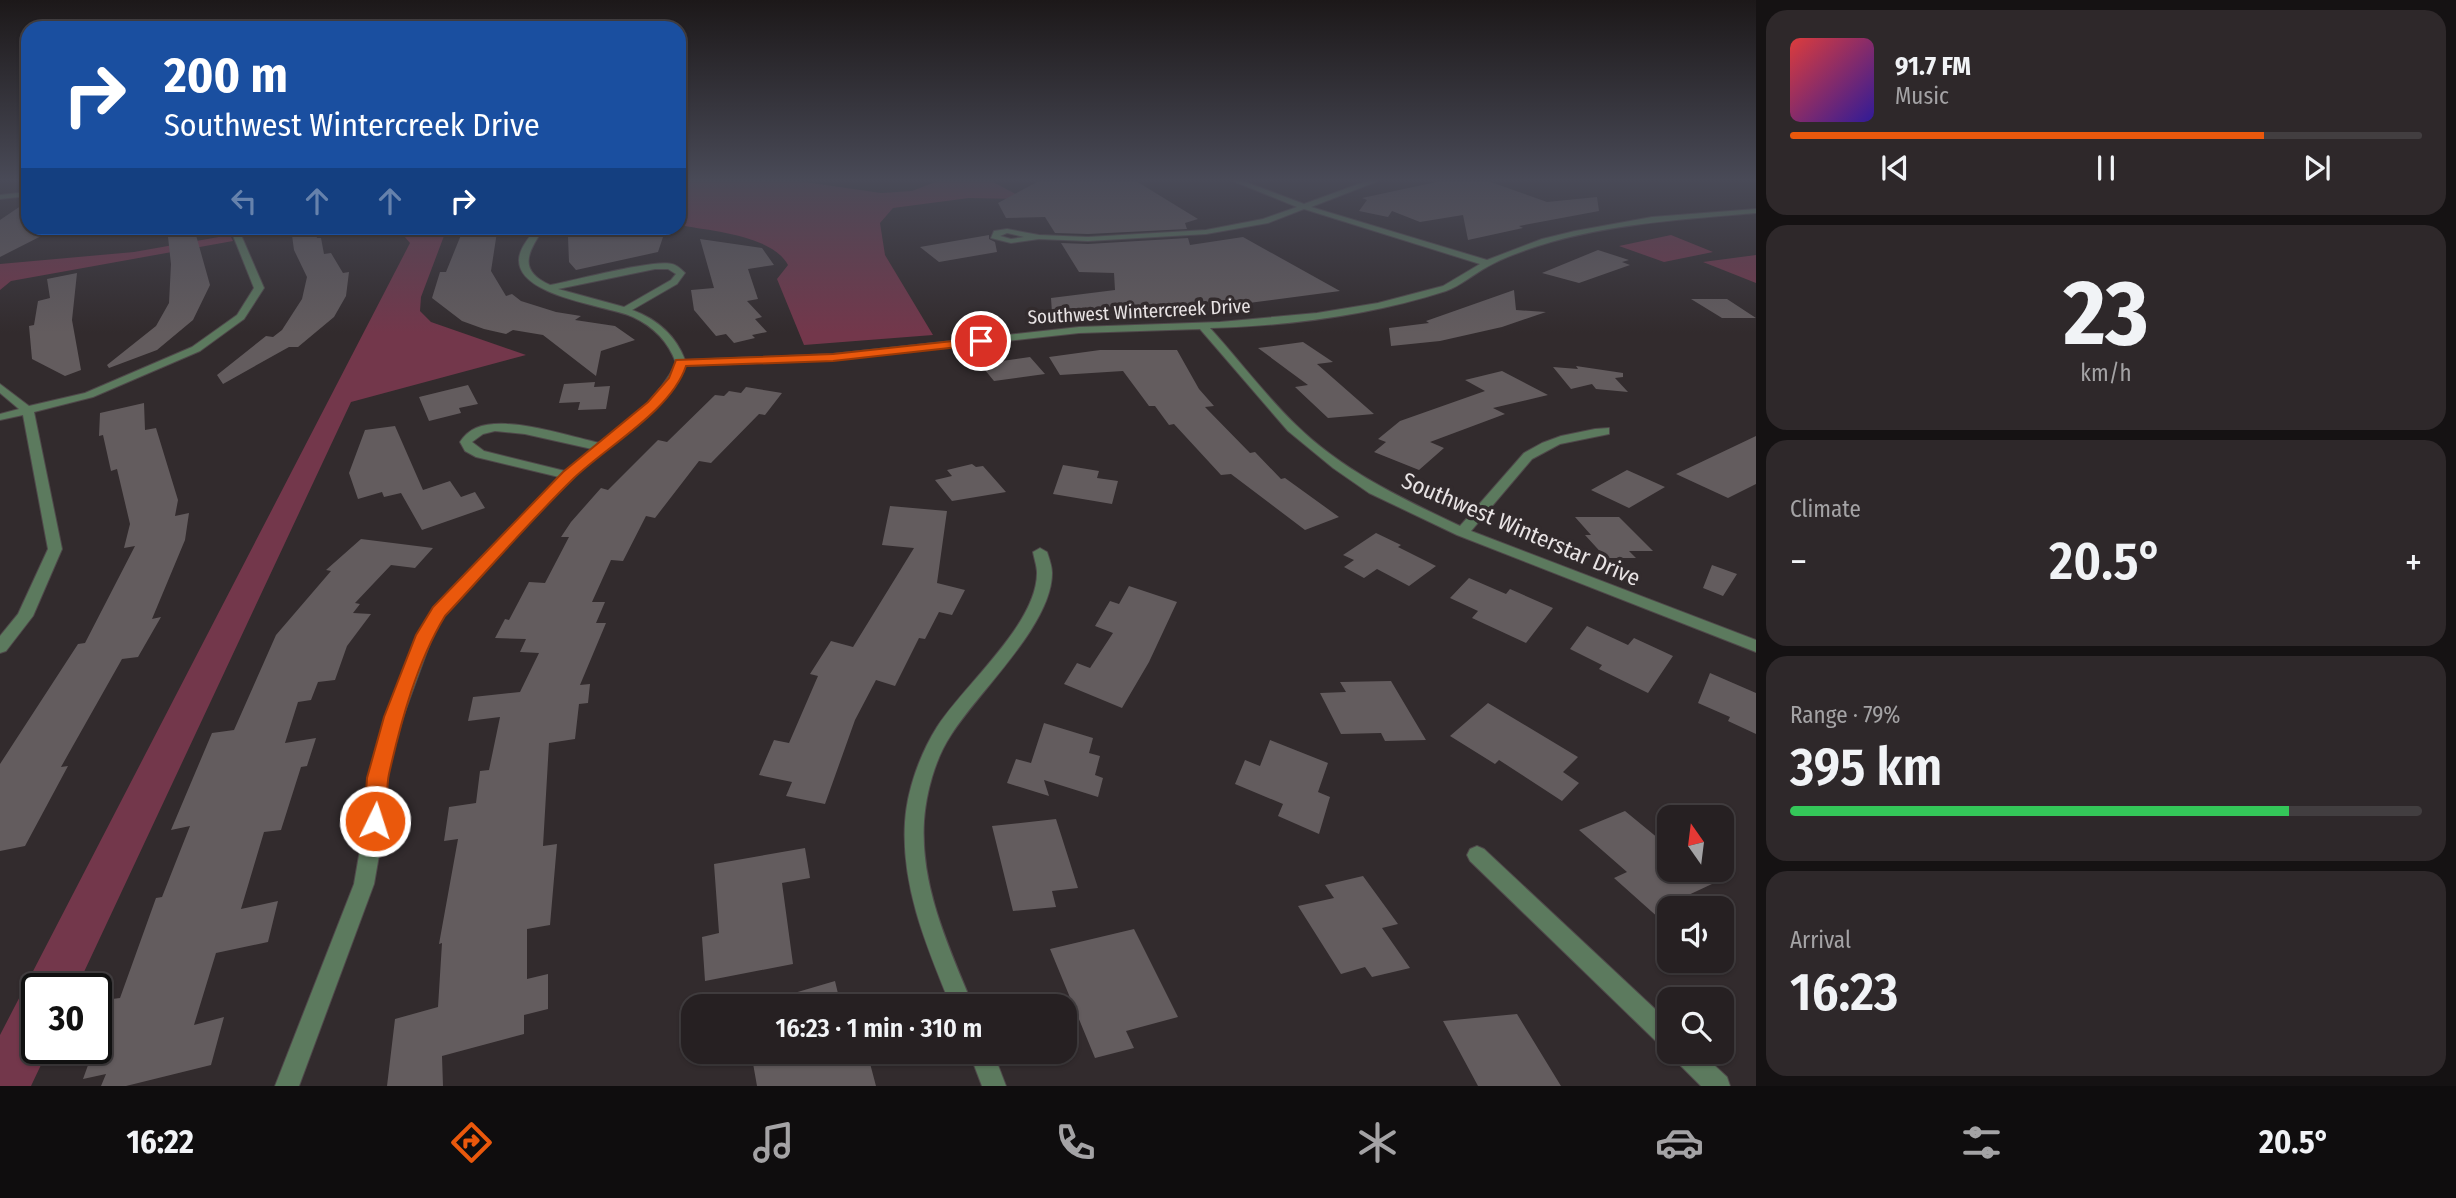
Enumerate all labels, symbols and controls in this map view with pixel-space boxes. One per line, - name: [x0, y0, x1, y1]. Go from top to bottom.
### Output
- text: 200 m: [164, 46, 288, 105]
- icon: right: [49, 49, 140, 140]
- text: 91.7 FM: [1895, 51, 1971, 82]
- text: Music: [1895, 82, 1949, 110]
- text: Southwest Wintercreek Drive: [164, 106, 540, 144]
- icon: previous: [1876, 149, 1914, 187]
- icon: pause: [2087, 149, 2125, 187]
- icon: next: [2298, 149, 2336, 187]
- icon: left: [225, 182, 263, 220]
- icon: ahead: [298, 182, 336, 220]
- icon: ahead: [371, 182, 409, 220]
- icon: right: [444, 182, 482, 220]
- text: 23: [2063, 259, 2149, 368]
- street label: Southwest Wintercreek Drive: [1027, 294, 1251, 329]
- pin: [951, 311, 1011, 371]
- icon: arrive: [962, 322, 1000, 360]
- text: km/h: [2080, 359, 2132, 387]
- street label: Southwest Winterstar Drive: [1398, 466, 1644, 592]
- text: Climate: [1790, 495, 1861, 523]
- text: 20.5°: [2049, 530, 2163, 593]
- text: −: [1790, 539, 1807, 585]
- text: +: [2405, 539, 2422, 585]
- text: Range · 79%: [1790, 701, 1901, 729]
- text: 395 km: [1790, 736, 1942, 799]
- position arrow: [338, 784, 412, 858]
- north arrow: [1657, 805, 1734, 882]
- map controls: [1657, 805, 1734, 1064]
- button: sound: [1657, 896, 1734, 973]
- text: Arrival: [1790, 926, 1851, 954]
- text: 16:23: [1790, 961, 1898, 1024]
- speed limit sign: 30: [21, 973, 112, 1064]
- button: search: [1657, 987, 1734, 1064]
- text: 16:23 · 1 min · 310 m: [776, 1013, 982, 1044]
- icon: directions: [447, 1118, 496, 1167]
- icon: music: [749, 1118, 798, 1167]
- icon: phone: [1051, 1118, 1100, 1167]
- icon: climate: [1353, 1118, 1402, 1167]
- icon: car: [1655, 1118, 1704, 1167]
- icon: filters: [1957, 1118, 2006, 1167]
- text: 16:22: [127, 1123, 194, 1161]
- text: 20.5°: [2259, 1123, 2329, 1161]

